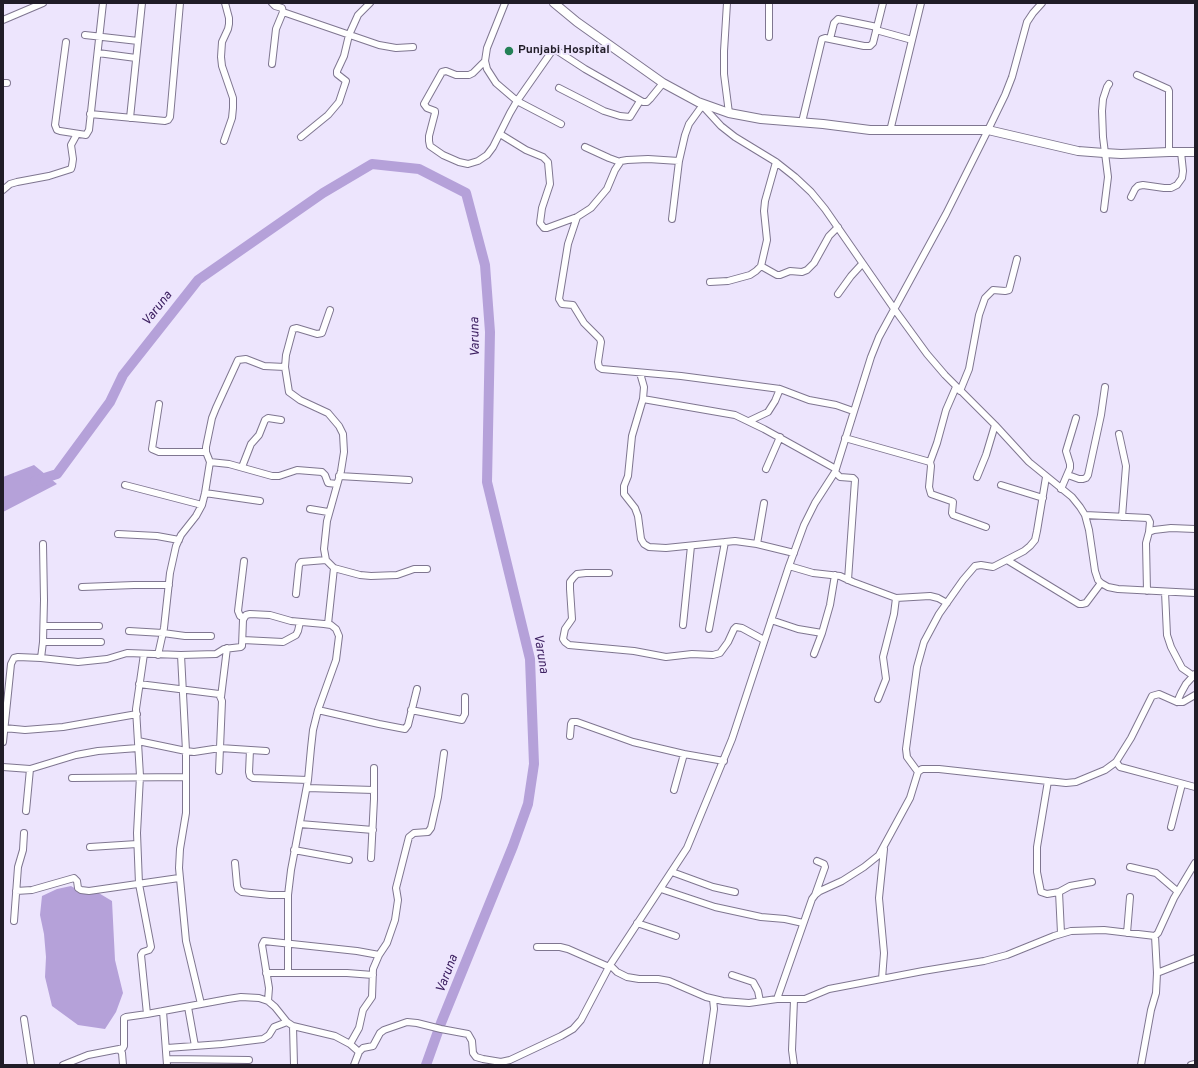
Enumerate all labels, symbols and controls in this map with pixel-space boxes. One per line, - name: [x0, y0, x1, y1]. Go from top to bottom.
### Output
- place label: Punjabi Hospital: [518, 44, 610, 58]
- marker: Punjabi Hospital: [503, 45, 515, 57]
- water label: Varuna: [140, 289, 176, 329]
- water label: Varuna: [468, 317, 484, 357]
- water label: Varuna: [529, 633, 551, 675]
- water label: Varuna: [434, 953, 462, 995]

